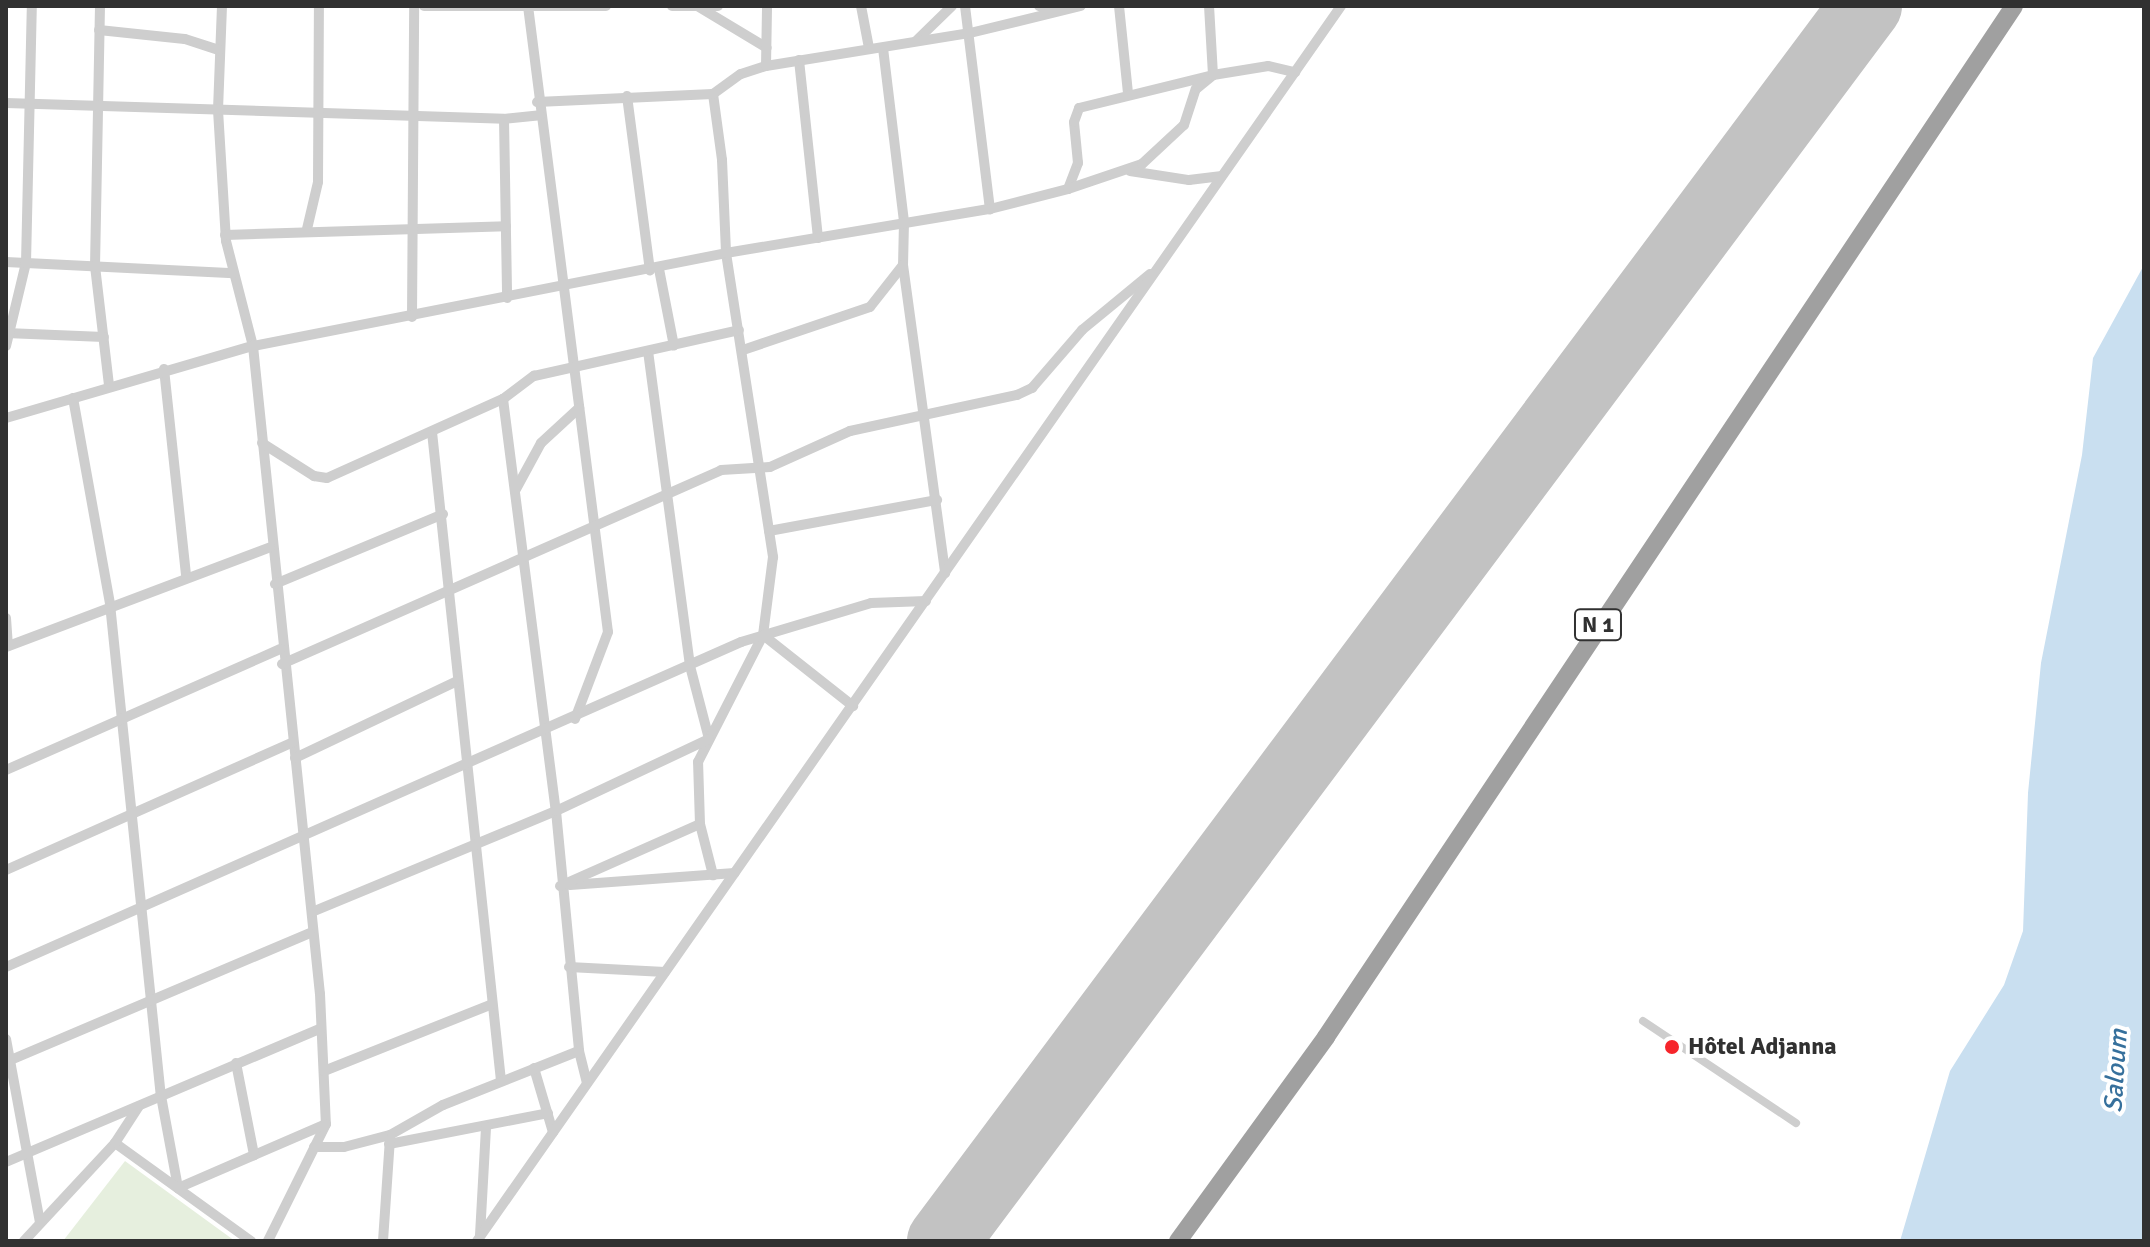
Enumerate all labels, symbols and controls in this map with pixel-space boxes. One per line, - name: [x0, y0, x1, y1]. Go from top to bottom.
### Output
- road number: N 1: [1572, 607, 1624, 643]
- water label: Saloum: [2099, 1028, 2135, 1114]
- place label: Hôtel Adjanna: [1688, 1033, 1837, 1061]
- marker: Hôtel Adjanna: [1663, 1038, 1681, 1056]

